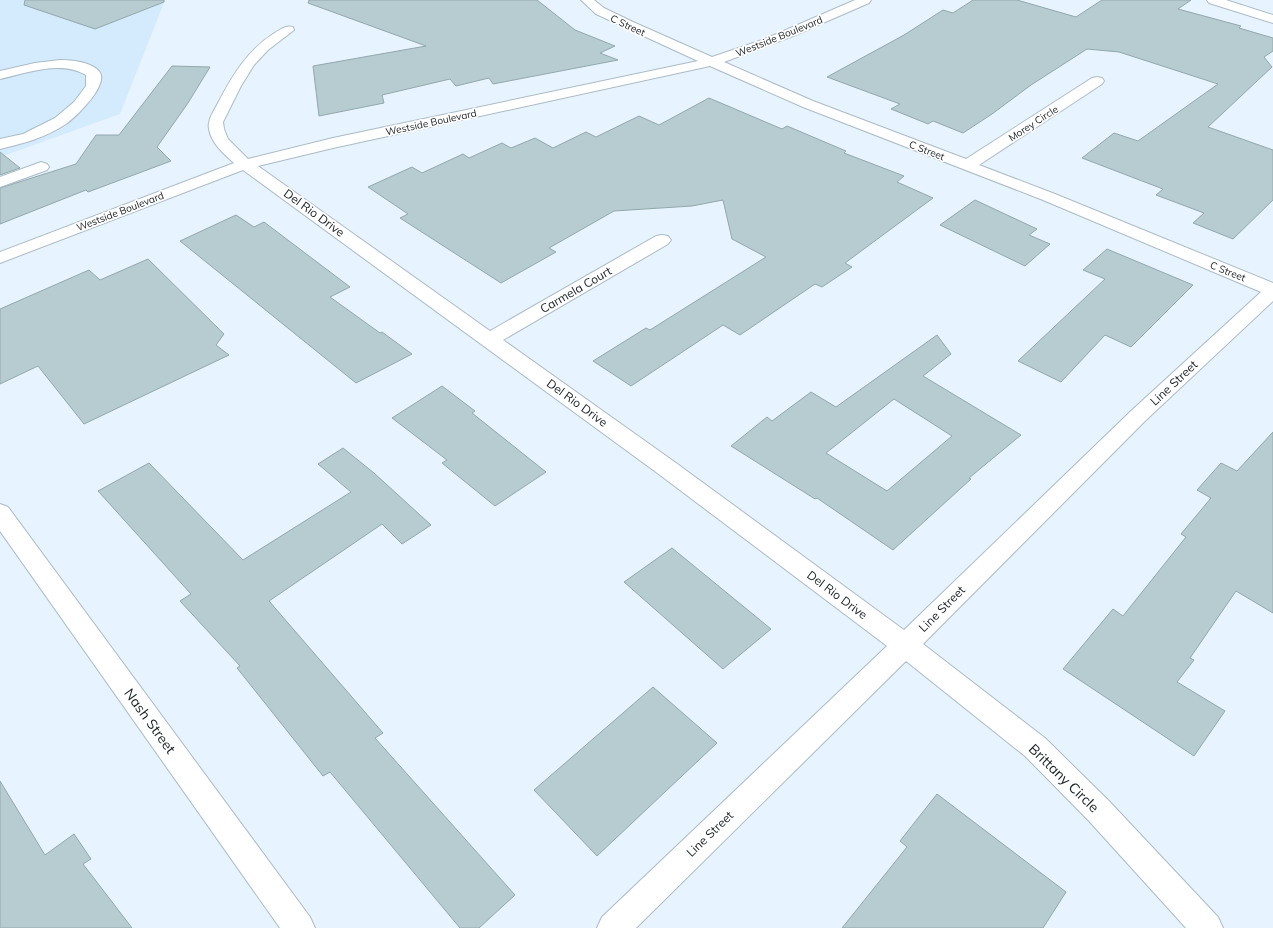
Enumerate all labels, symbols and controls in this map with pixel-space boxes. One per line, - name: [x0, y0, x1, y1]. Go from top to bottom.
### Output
- street label: C Street: [608, 12, 648, 39]
- street label: Westside Boulevard: [734, 13, 825, 60]
- street label: Morey Circle: [1006, 103, 1061, 144]
- street label: Westside Boulevard: [384, 107, 478, 138]
- street label: C Street: [907, 138, 947, 163]
- street label: Del Rio Drive: [281, 185, 348, 240]
- street label: Westside Boulevard: [75, 189, 166, 234]
- street label: C Street: [1208, 258, 1248, 285]
- street label: Carmela Court: [537, 263, 614, 316]
- street label: Line Street: [1147, 357, 1200, 408]
- street label: Del Rio Drive: [544, 375, 611, 430]
- street label: Del Rio Drive: [804, 567, 870, 622]
- street label: Line Street: [915, 582, 968, 635]
- street label: Nash Street: [120, 685, 180, 757]
- street label: Brittany Circle: [1025, 740, 1103, 816]
- street label: Line Street: [683, 808, 736, 860]

